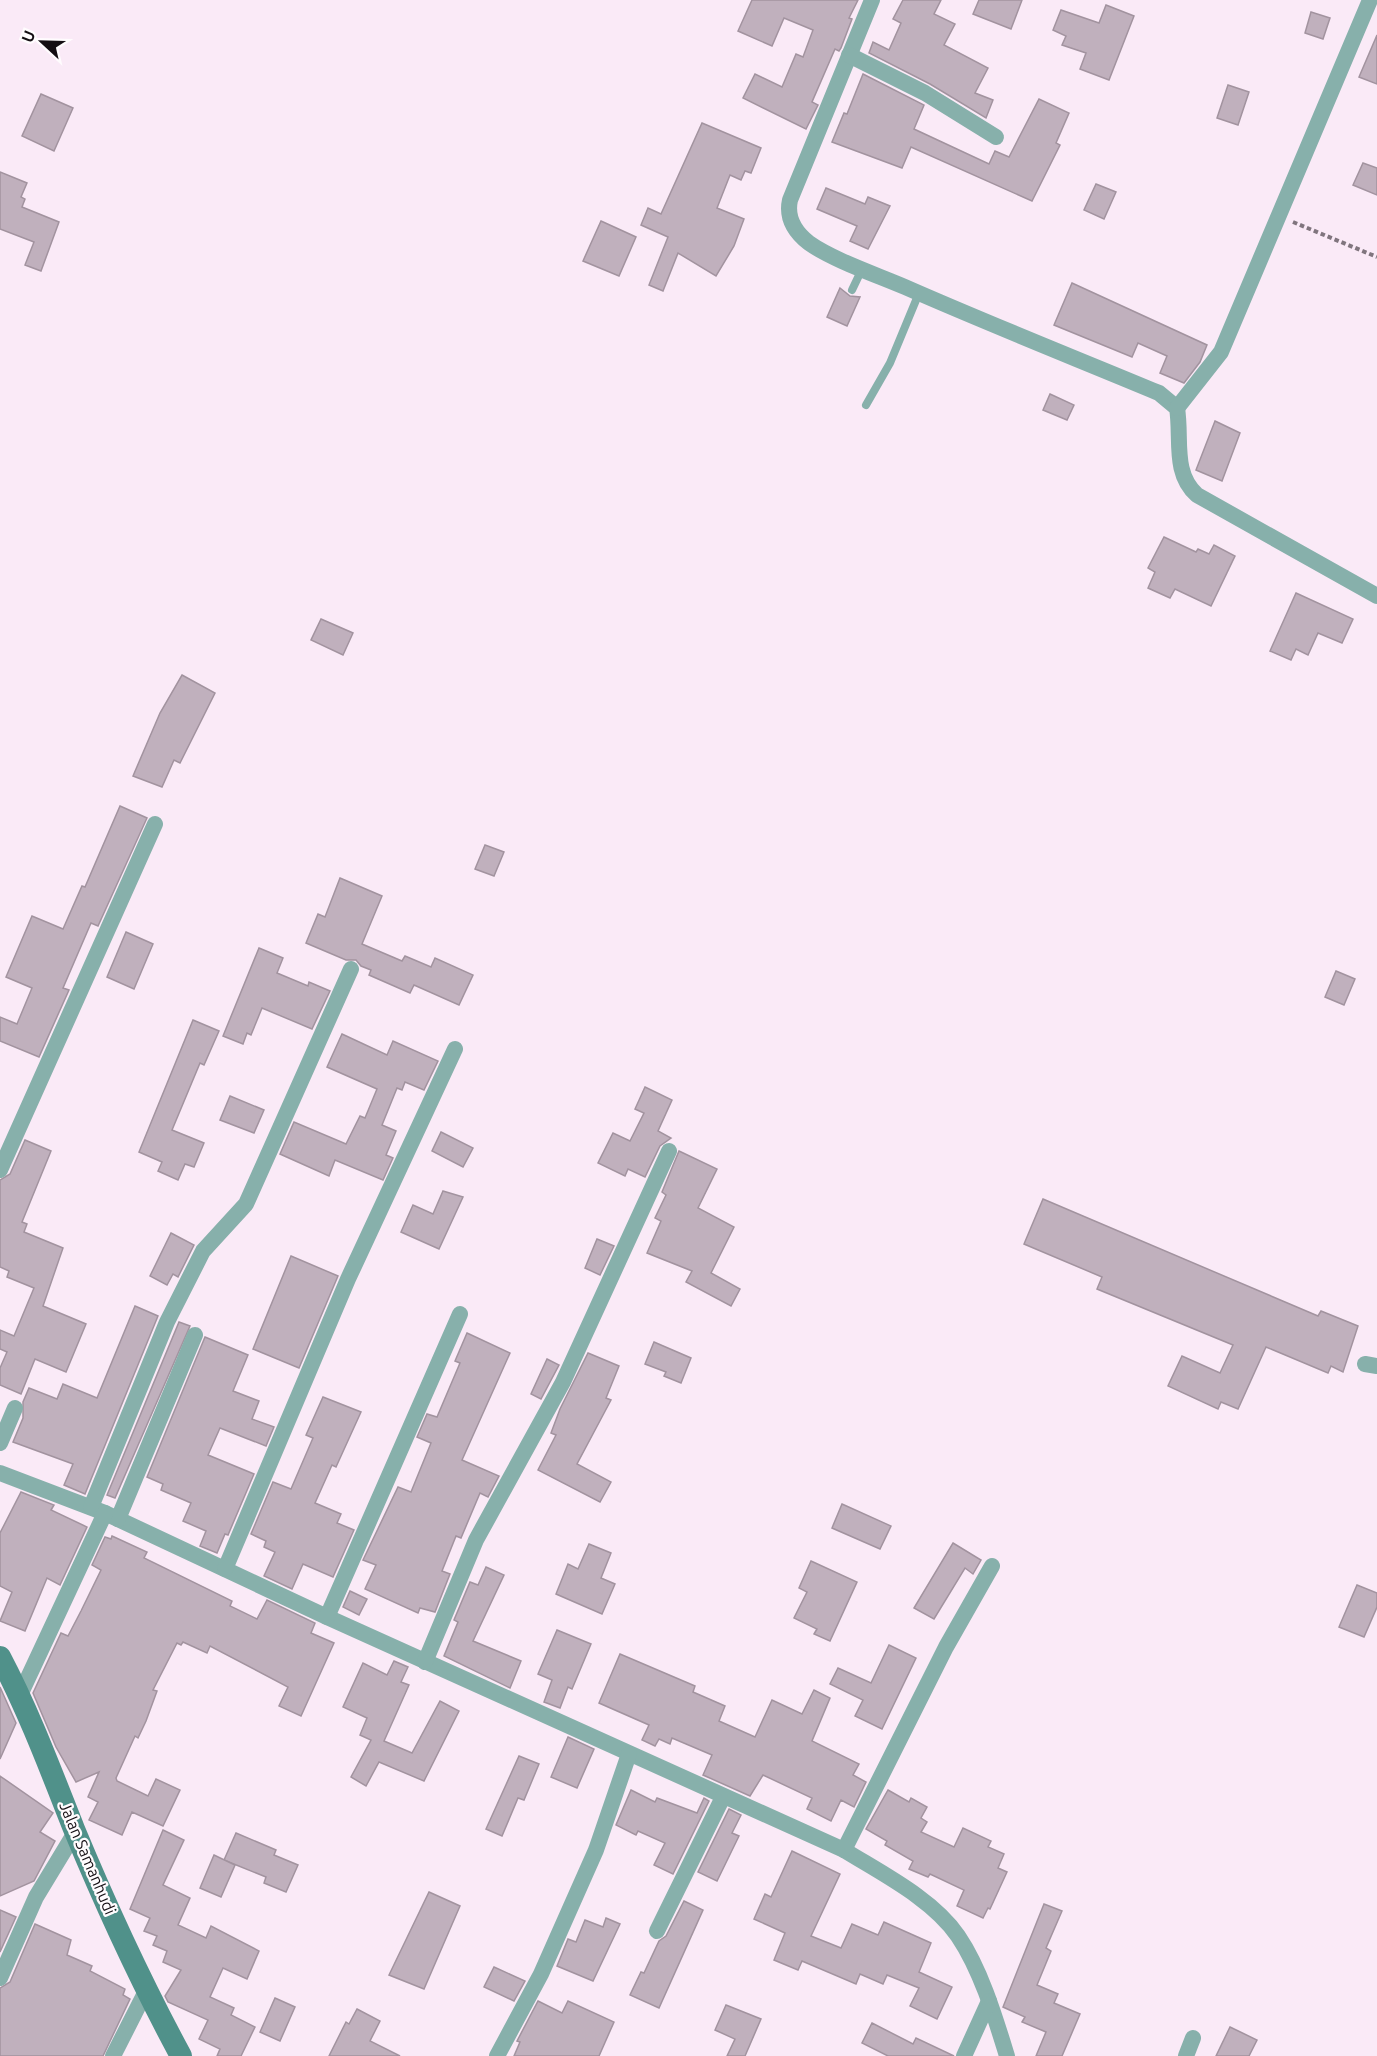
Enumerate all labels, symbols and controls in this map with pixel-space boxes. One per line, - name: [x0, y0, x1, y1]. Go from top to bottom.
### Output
- north arrow: [12, 12, 72, 72]
- text: U: [18, 28, 39, 45]
- street label: Jalan Samanhudi: [56, 1799, 120, 1917]

